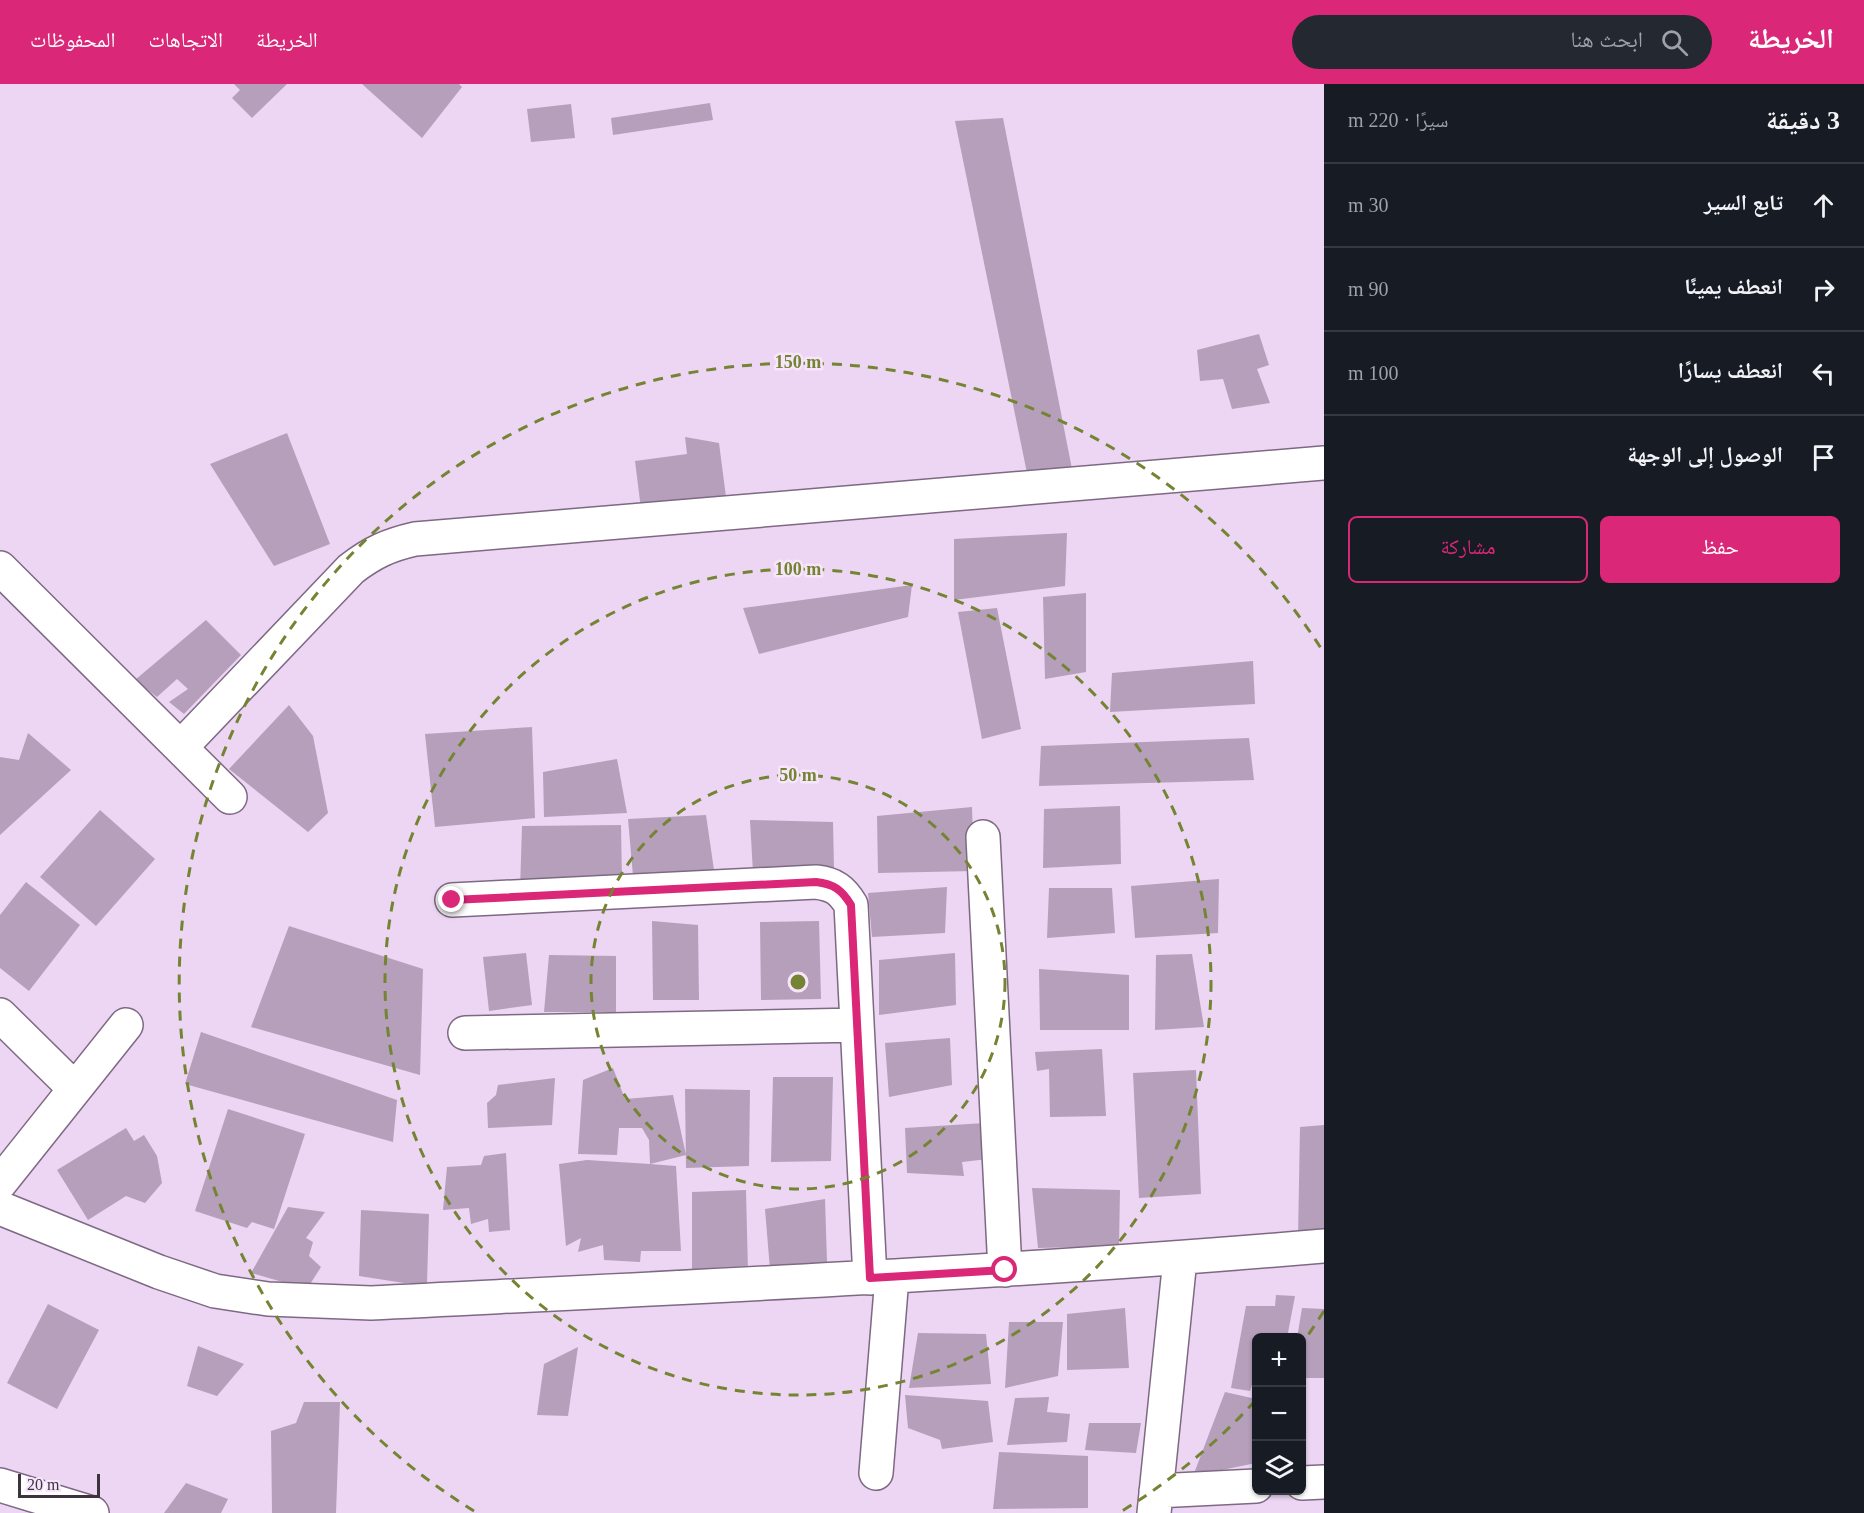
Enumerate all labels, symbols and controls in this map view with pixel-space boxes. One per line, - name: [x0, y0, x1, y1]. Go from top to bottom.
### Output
- search box: [1292, 15, 1712, 69]
- text: الخريطة: [1748, 23, 1834, 54]
- icon: search: [1658, 26, 1691, 59]
- text: ابحث هنا: [1571, 27, 1643, 52]
- text: المحفوظات: [30, 28, 115, 52]
- text: الاتجاهات: [148, 28, 223, 52]
- text: الخريطة: [256, 28, 318, 52]
- text: 3 دقيقة: [1766, 106, 1840, 135]
- text: سيرًا · 220 m: [1348, 109, 1448, 131]
- icon: ahead: [1807, 189, 1840, 222]
- text: تابع السير: [1704, 190, 1783, 215]
- text: 30 m: [1348, 194, 1389, 216]
- icon: right: [1807, 273, 1840, 306]
- text: انعطف يمينًا: [1684, 274, 1783, 299]
- text: 90 m: [1348, 278, 1389, 300]
- text: 150 m: [775, 352, 821, 372]
- icon: left: [1807, 357, 1840, 390]
- text: انعطف يسارًا: [1678, 358, 1783, 383]
- text: 100 m: [1348, 362, 1399, 384]
- icon: arrive: [1807, 441, 1840, 474]
- text: الوصول إلى الوجهة: [1627, 442, 1783, 467]
- button: مشاركة: [1348, 516, 1588, 583]
- button: حفظ: [1600, 516, 1840, 583]
- text: 100 m: [775, 559, 821, 579]
- text: 50 m: [779, 765, 817, 785]
- route end: [438, 886, 464, 912]
- centre of rings: [788, 972, 808, 992]
- route start: [991, 1256, 1017, 1282]
- map controls: [1252, 1333, 1306, 1495]
- button: +: [1252, 1333, 1306, 1387]
- button: −: [1252, 1387, 1306, 1441]
- button: layers: [1252, 1441, 1306, 1495]
- scale bar: [18, 1471, 100, 1498]
- text: 20 m: [27, 1476, 59, 1493]

